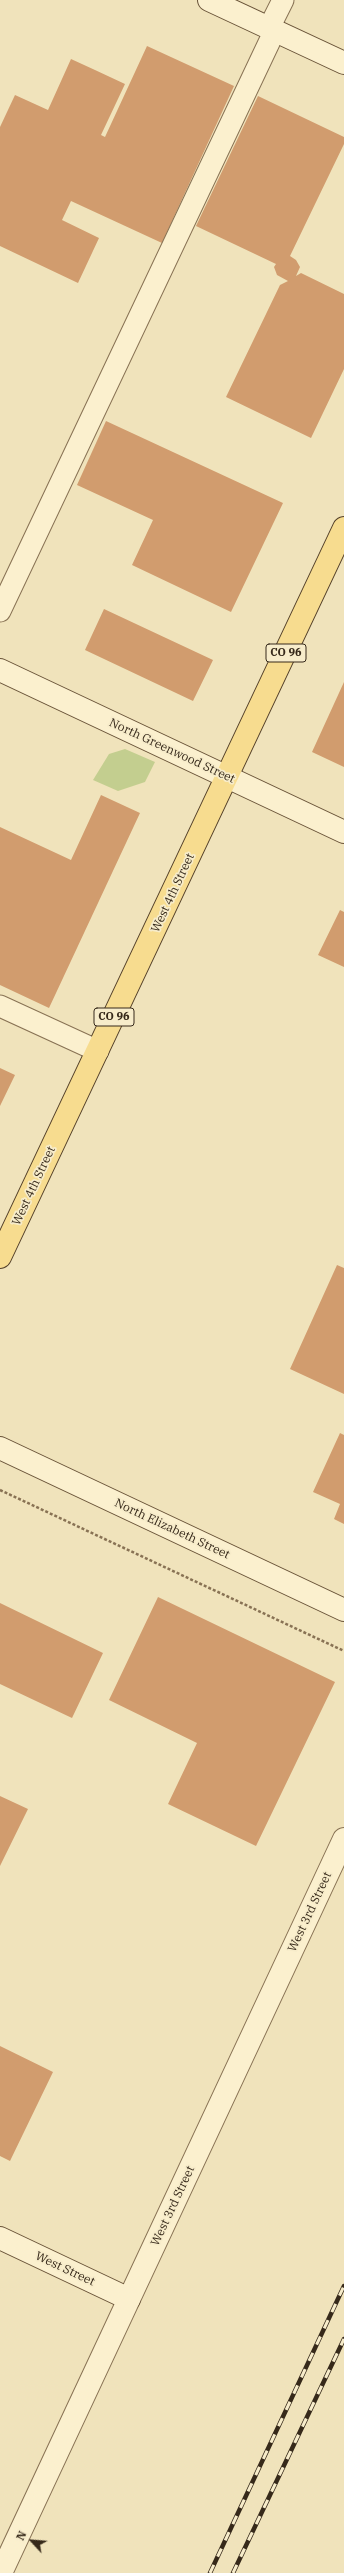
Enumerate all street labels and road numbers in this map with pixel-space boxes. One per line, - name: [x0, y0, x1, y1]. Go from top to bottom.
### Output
- road number: CO 96: [266, 644, 306, 662]
- street label: North Greenwood Street: [107, 715, 237, 787]
- street label: West 4th Street: [148, 851, 198, 935]
- road number: CO 96: [94, 1008, 134, 1026]
- street label: West 4th Street: [9, 1144, 59, 1228]
- street label: North Elizabeth Street: [112, 1496, 232, 1562]
- street label: West 3rd Street: [285, 1870, 335, 1954]
- street label: West 3rd Street: [148, 2164, 198, 2248]
- street label: West Street: [33, 2249, 97, 2289]

